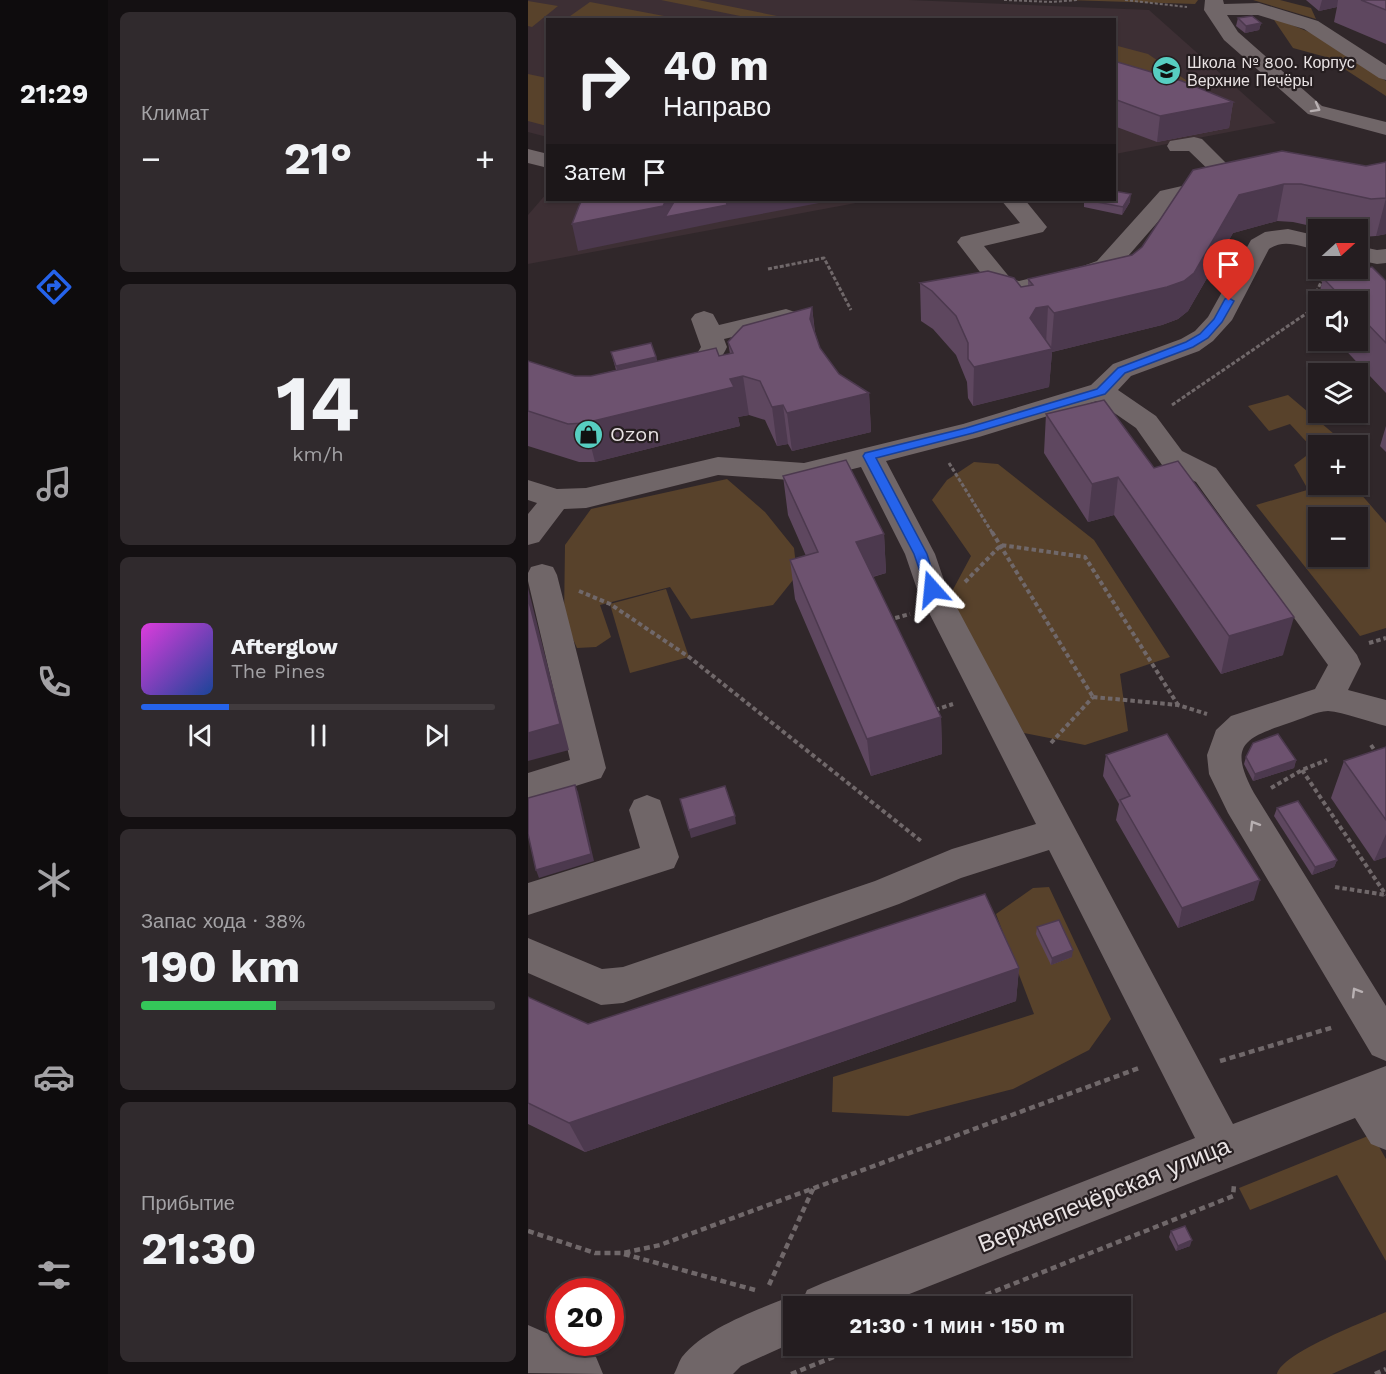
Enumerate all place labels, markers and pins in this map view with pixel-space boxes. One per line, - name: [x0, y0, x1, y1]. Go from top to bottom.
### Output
- place label: Школа № 800. Корпус Верхние Печёры: [1187, 53, 1355, 90]
- school or university icon: Школа № 800. Корпус Верхние Печёры: [1150, 55, 1182, 87]
- pin: [1203, 239, 1254, 301]
- shop icon: Ozon: [573, 418, 605, 450]
- place label: Ozon: [610, 422, 660, 446]

